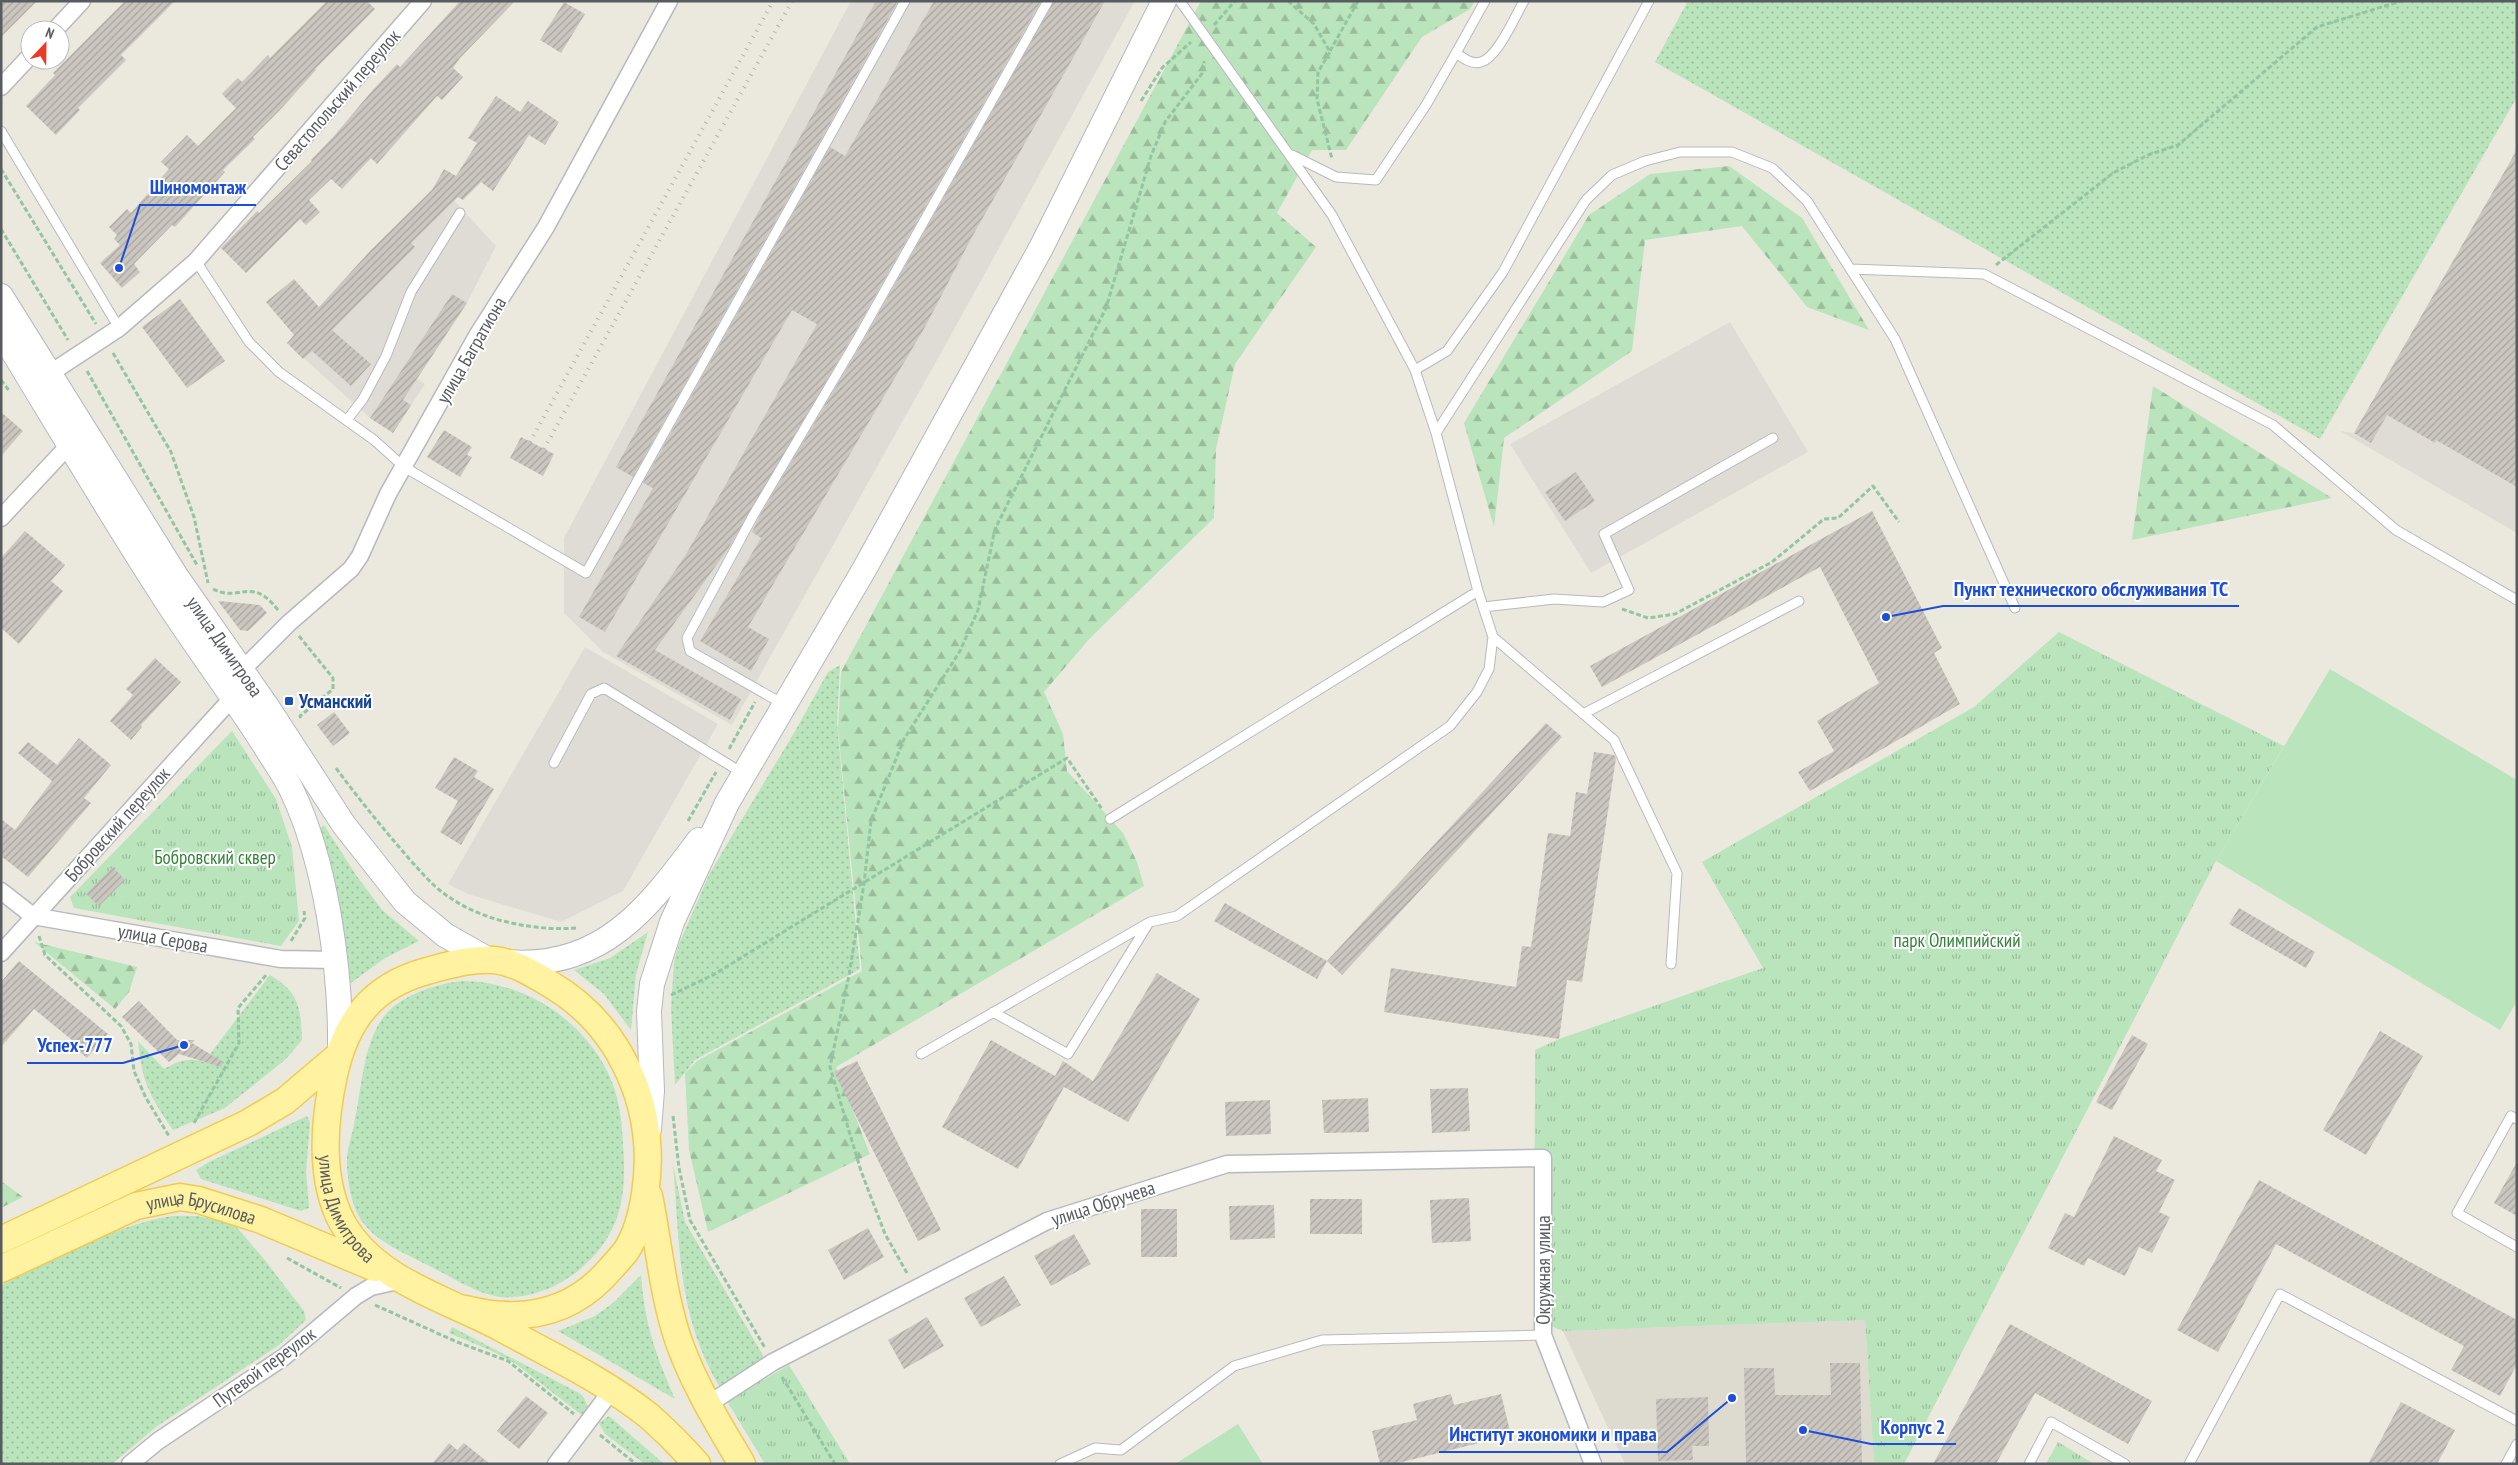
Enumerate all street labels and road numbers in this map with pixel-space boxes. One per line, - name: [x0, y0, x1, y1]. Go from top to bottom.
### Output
- street label: Севастопольский переулок: [269, 24, 405, 176]
- street label: улица Багратиона: [431, 292, 511, 408]
- street label: улица Димитрова: [182, 591, 268, 701]
- street label: Бобровский переулок: [59, 761, 175, 886]
- street label: улица Серова: [116, 918, 210, 958]
- street label: улица Димитрова: [314, 1154, 380, 1268]
- street label: улица Обручева: [1048, 1175, 1158, 1231]
- street label: улица Брусилова: [144, 1185, 259, 1230]
- street label: Окружная улица: [1531, 1215, 1555, 1325]
- street label: Путевой переулок: [208, 1321, 321, 1412]

